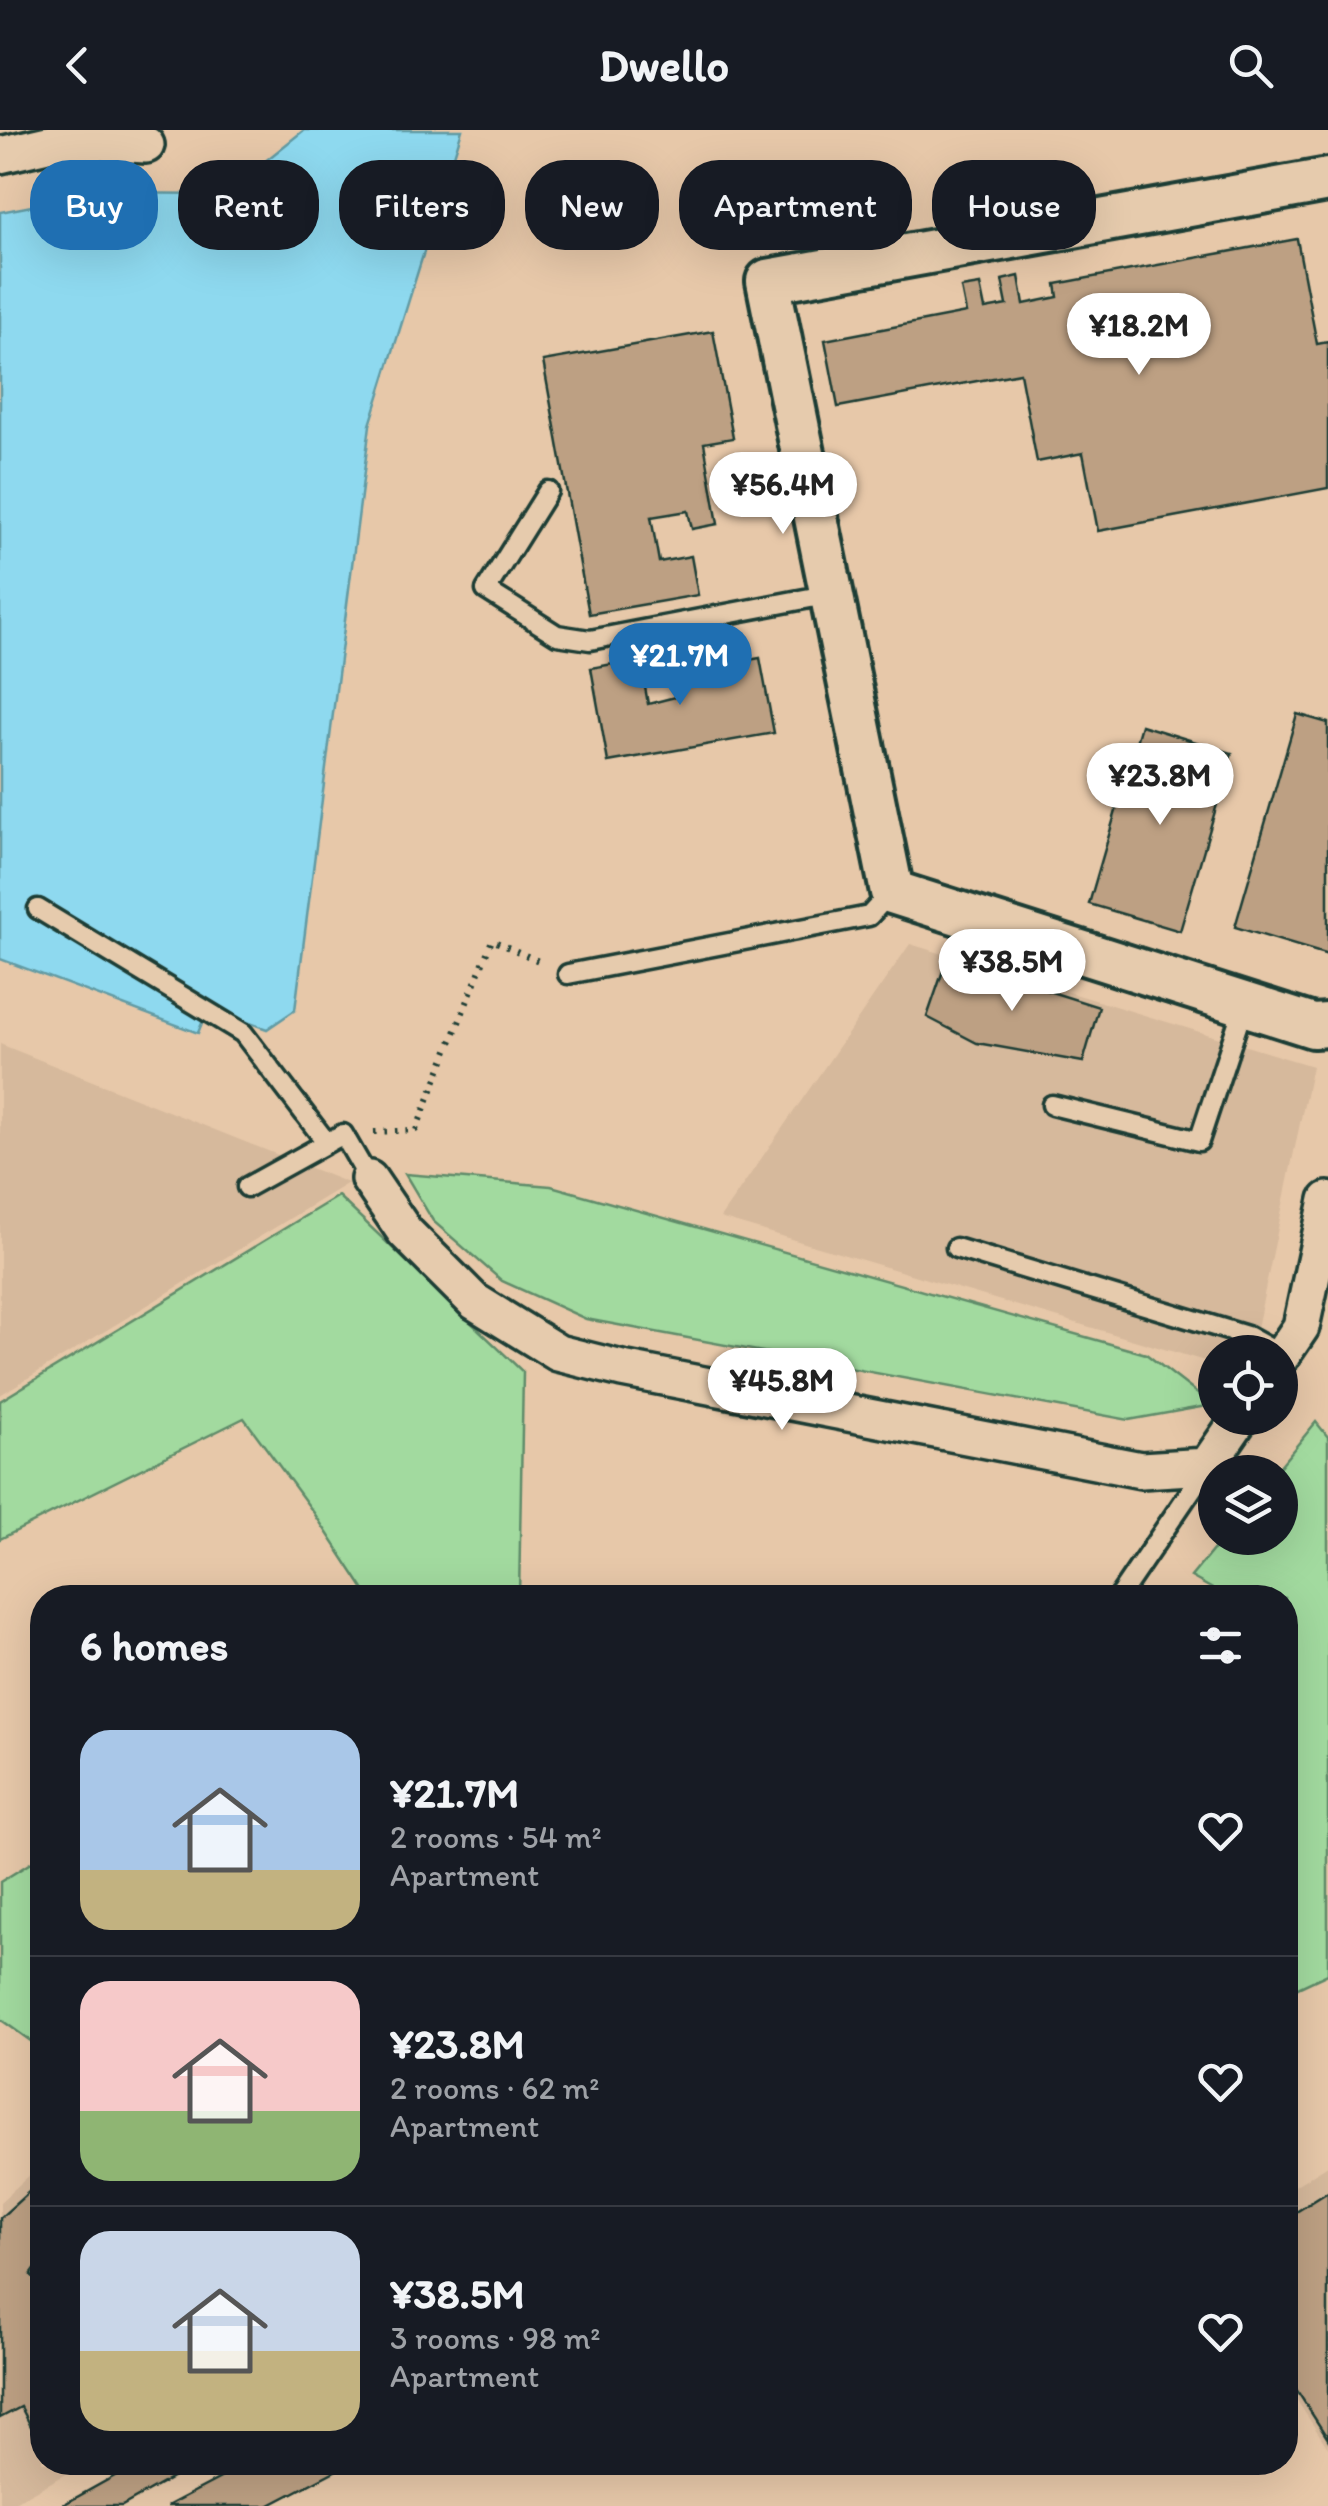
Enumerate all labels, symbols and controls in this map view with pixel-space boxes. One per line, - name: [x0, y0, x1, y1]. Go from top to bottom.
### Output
- icon: back: [50, 38, 105, 93]
- text: Dwello: [599, 38, 729, 92]
- icon: search: [1223, 38, 1278, 93]
- chip: Buy: [30, 160, 158, 250]
- chip: Rent: [178, 160, 319, 250]
- chip: Filters: [339, 160, 505, 250]
- chip: New: [525, 160, 659, 250]
- chip: Apartment: [679, 160, 912, 250]
- chip: House: [932, 160, 1096, 250]
- pin: ¥18.2M: [1058, 293, 1220, 378]
- text: ¥18.2M: [1089, 306, 1189, 344]
- pin: ¥56.4M: [702, 452, 864, 537]
- text: ¥56.4M: [731, 465, 835, 503]
- pin: ¥21.7M: [599, 623, 761, 708]
- text: ¥21.7M: [631, 636, 729, 674]
- pin: ¥23.8M: [1079, 743, 1241, 828]
- text: ¥23.8M: [1109, 756, 1211, 794]
- pin: ¥38.5M: [931, 929, 1093, 1014]
- text: ¥38.5M: [961, 942, 1063, 980]
- map controls: [1198, 1335, 1298, 1555]
- button: locate: [1198, 1335, 1298, 1435]
- pin: ¥45.8M: [701, 1348, 863, 1433]
- text: ¥45.8M: [730, 1361, 834, 1399]
- button: layers: [1198, 1455, 1298, 1555]
- icon: filters: [1193, 1618, 1248, 1673]
- text: 6 homes: [80, 1620, 228, 1671]
- text: ¥21.7M: [390, 1767, 519, 1818]
- icon: home: [160, 1770, 280, 1890]
- icon: heart: [1193, 1803, 1248, 1858]
- text: 2 rooms · 54 m²: [390, 1818, 602, 1856]
- text: Apartment: [390, 1856, 539, 1894]
- text: ¥23.8M: [390, 2018, 525, 2069]
- icon: home: [160, 2021, 280, 2141]
- icon: heart: [1193, 2054, 1248, 2109]
- text: 2 rooms · 62 m²: [390, 2069, 599, 2107]
- text: Apartment: [390, 2107, 539, 2145]
- text: ¥38.5M: [390, 2268, 525, 2319]
- icon: home: [160, 2271, 280, 2391]
- icon: heart: [1193, 2304, 1248, 2359]
- text: 3 rooms · 98 m²: [390, 2319, 601, 2357]
- text: Apartment: [390, 2357, 539, 2395]

